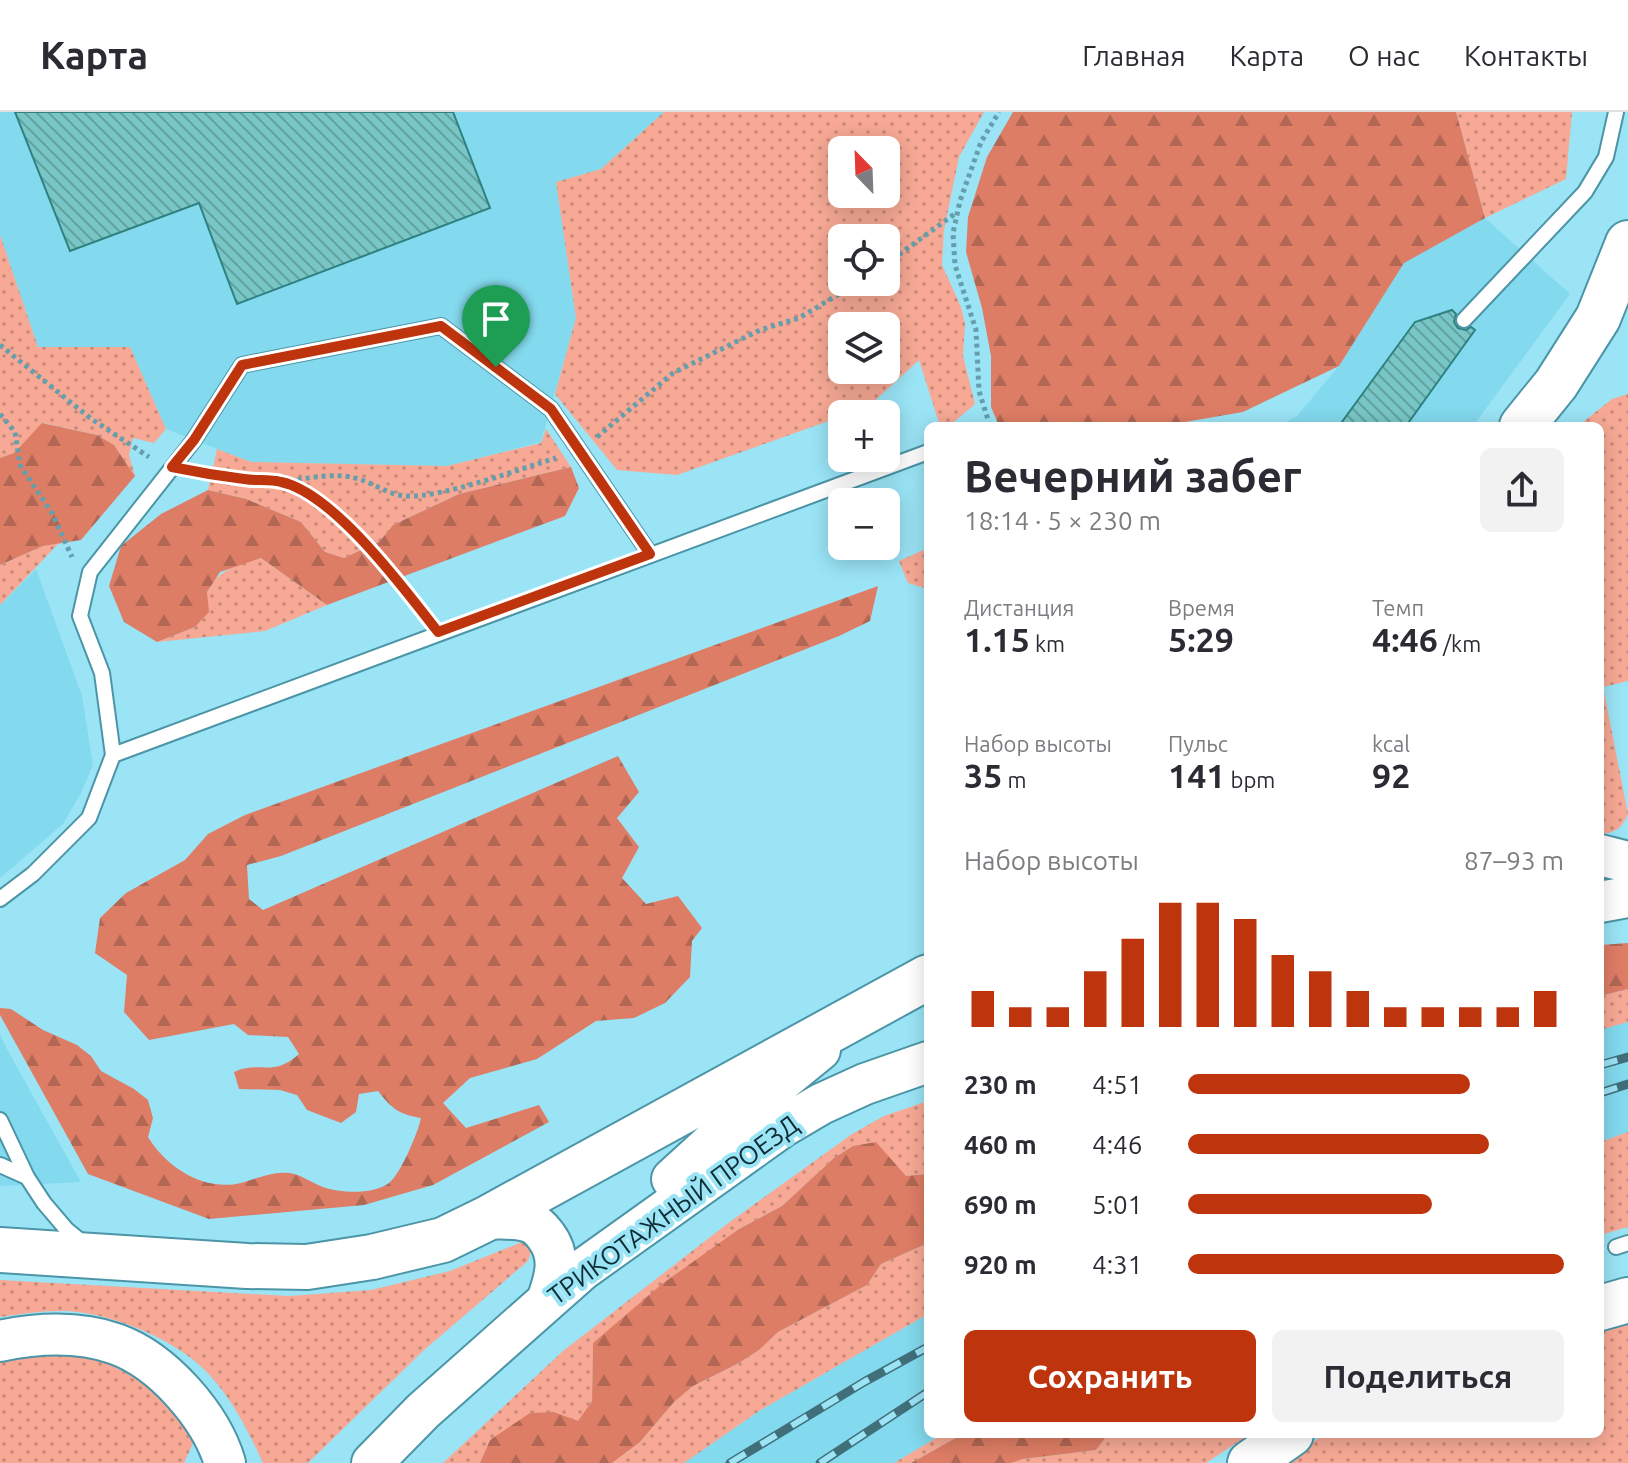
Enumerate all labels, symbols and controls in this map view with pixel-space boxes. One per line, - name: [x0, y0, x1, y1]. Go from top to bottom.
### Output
- text: Карта: [40, 34, 148, 76]
- text: Главная: [1082, 40, 1185, 71]
- text: Карта: [1229, 40, 1304, 71]
- text: О нас: [1348, 40, 1420, 71]
- text: Контакты: [1464, 40, 1588, 71]
- north arrow: [828, 136, 900, 208]
- map controls: [828, 136, 900, 560]
- button: locate: [828, 224, 900, 296]
- pin: [462, 285, 530, 367]
- icon: arrive: [474, 297, 518, 341]
- button: layers: [828, 312, 900, 384]
- button: +: [828, 400, 900, 472]
- button: share: [1480, 448, 1564, 532]
- text: Вечерний забег: [964, 451, 1302, 500]
- button: −: [828, 488, 900, 560]
- text: 18:14 · 5 × 230 m: [964, 506, 1161, 535]
- text: Дистанция: [964, 595, 1074, 620]
- text: Время: [1168, 595, 1235, 620]
- text: Темп: [1372, 595, 1424, 620]
- text: 1.15: [964, 620, 1030, 658]
- text: 5:29: [1168, 620, 1234, 658]
- text: 4:46: [1372, 620, 1438, 658]
- text: km: [1030, 631, 1065, 656]
- text: /km: [1438, 631, 1481, 656]
- text: Набор высоты: [964, 731, 1112, 756]
- text: Пульс: [1168, 731, 1228, 756]
- text: kcal: [1372, 731, 1410, 756]
- text: 35: [964, 756, 1002, 794]
- text: 141: [1168, 756, 1226, 794]
- text: 92: [1372, 756, 1410, 794]
- text: m: [1002, 767, 1026, 792]
- text: bpm: [1226, 767, 1275, 792]
- text: Набор высоты: [964, 846, 1139, 875]
- text: 87–93 m: [1464, 846, 1564, 875]
- text: 230 m: [964, 1070, 1037, 1099]
- text: 4:51: [1092, 1070, 1142, 1099]
- street label: ТРИКОТАЖНЫЙ ПРОЕЗД: [542, 1109, 803, 1310]
- text: 460 m: [964, 1130, 1037, 1159]
- text: 4:46: [1092, 1130, 1142, 1159]
- text: 690 m: [964, 1190, 1037, 1219]
- text: 5:01: [1092, 1190, 1142, 1219]
- text: 920 m: [964, 1250, 1037, 1279]
- text: 4:31: [1092, 1250, 1142, 1279]
- button: Сохранить: [964, 1330, 1256, 1422]
- button: Поделиться: [1272, 1330, 1564, 1422]

